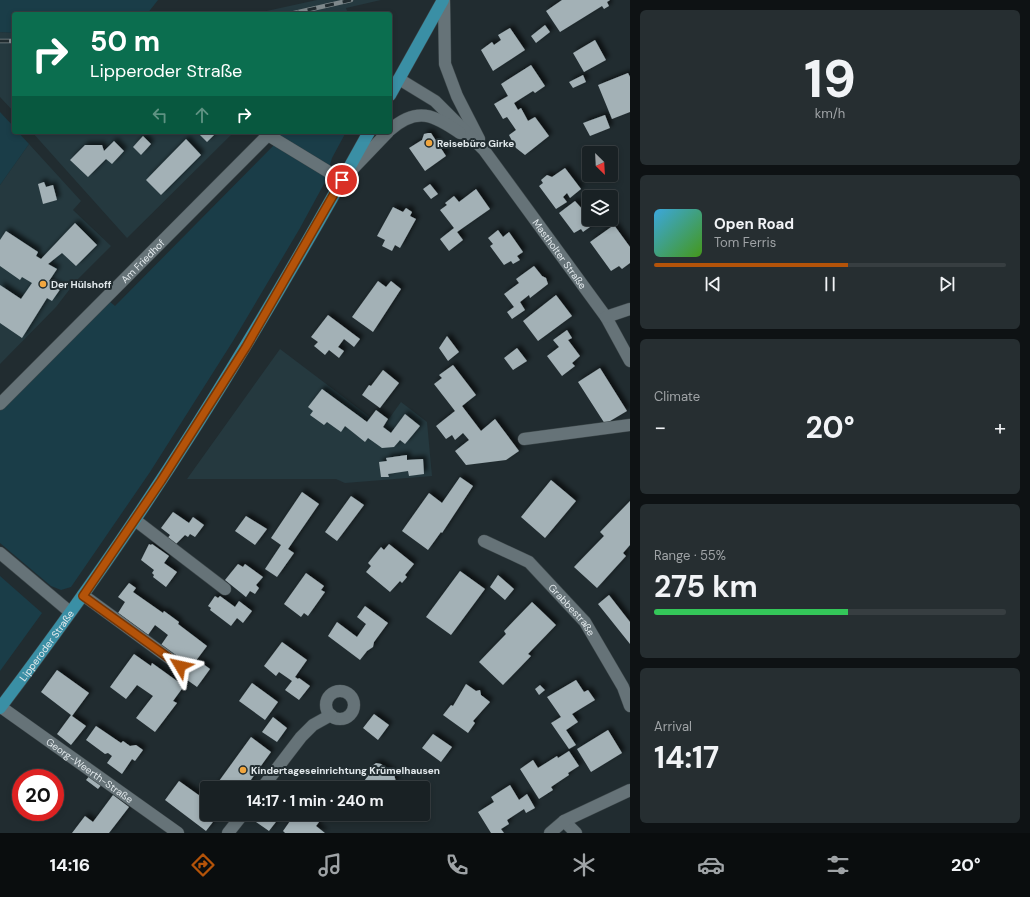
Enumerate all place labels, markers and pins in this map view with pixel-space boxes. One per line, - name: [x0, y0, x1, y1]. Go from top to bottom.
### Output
- place label: Reisebüro Girke: [437, 137, 514, 150]
- marker: Reisebüro Girke: [424, 138, 434, 148]
- pin: [325, 163, 359, 197]
- place label: Der Hülshoff: [51, 278, 112, 291]
- marker: Der Hülshoff: [38, 279, 48, 289]
- place label: Kindertageseinrichtung Krümelhausen: [251, 764, 440, 777]
- marker: Kindertageseinrichtung Krümelhausen: [238, 765, 248, 775]

